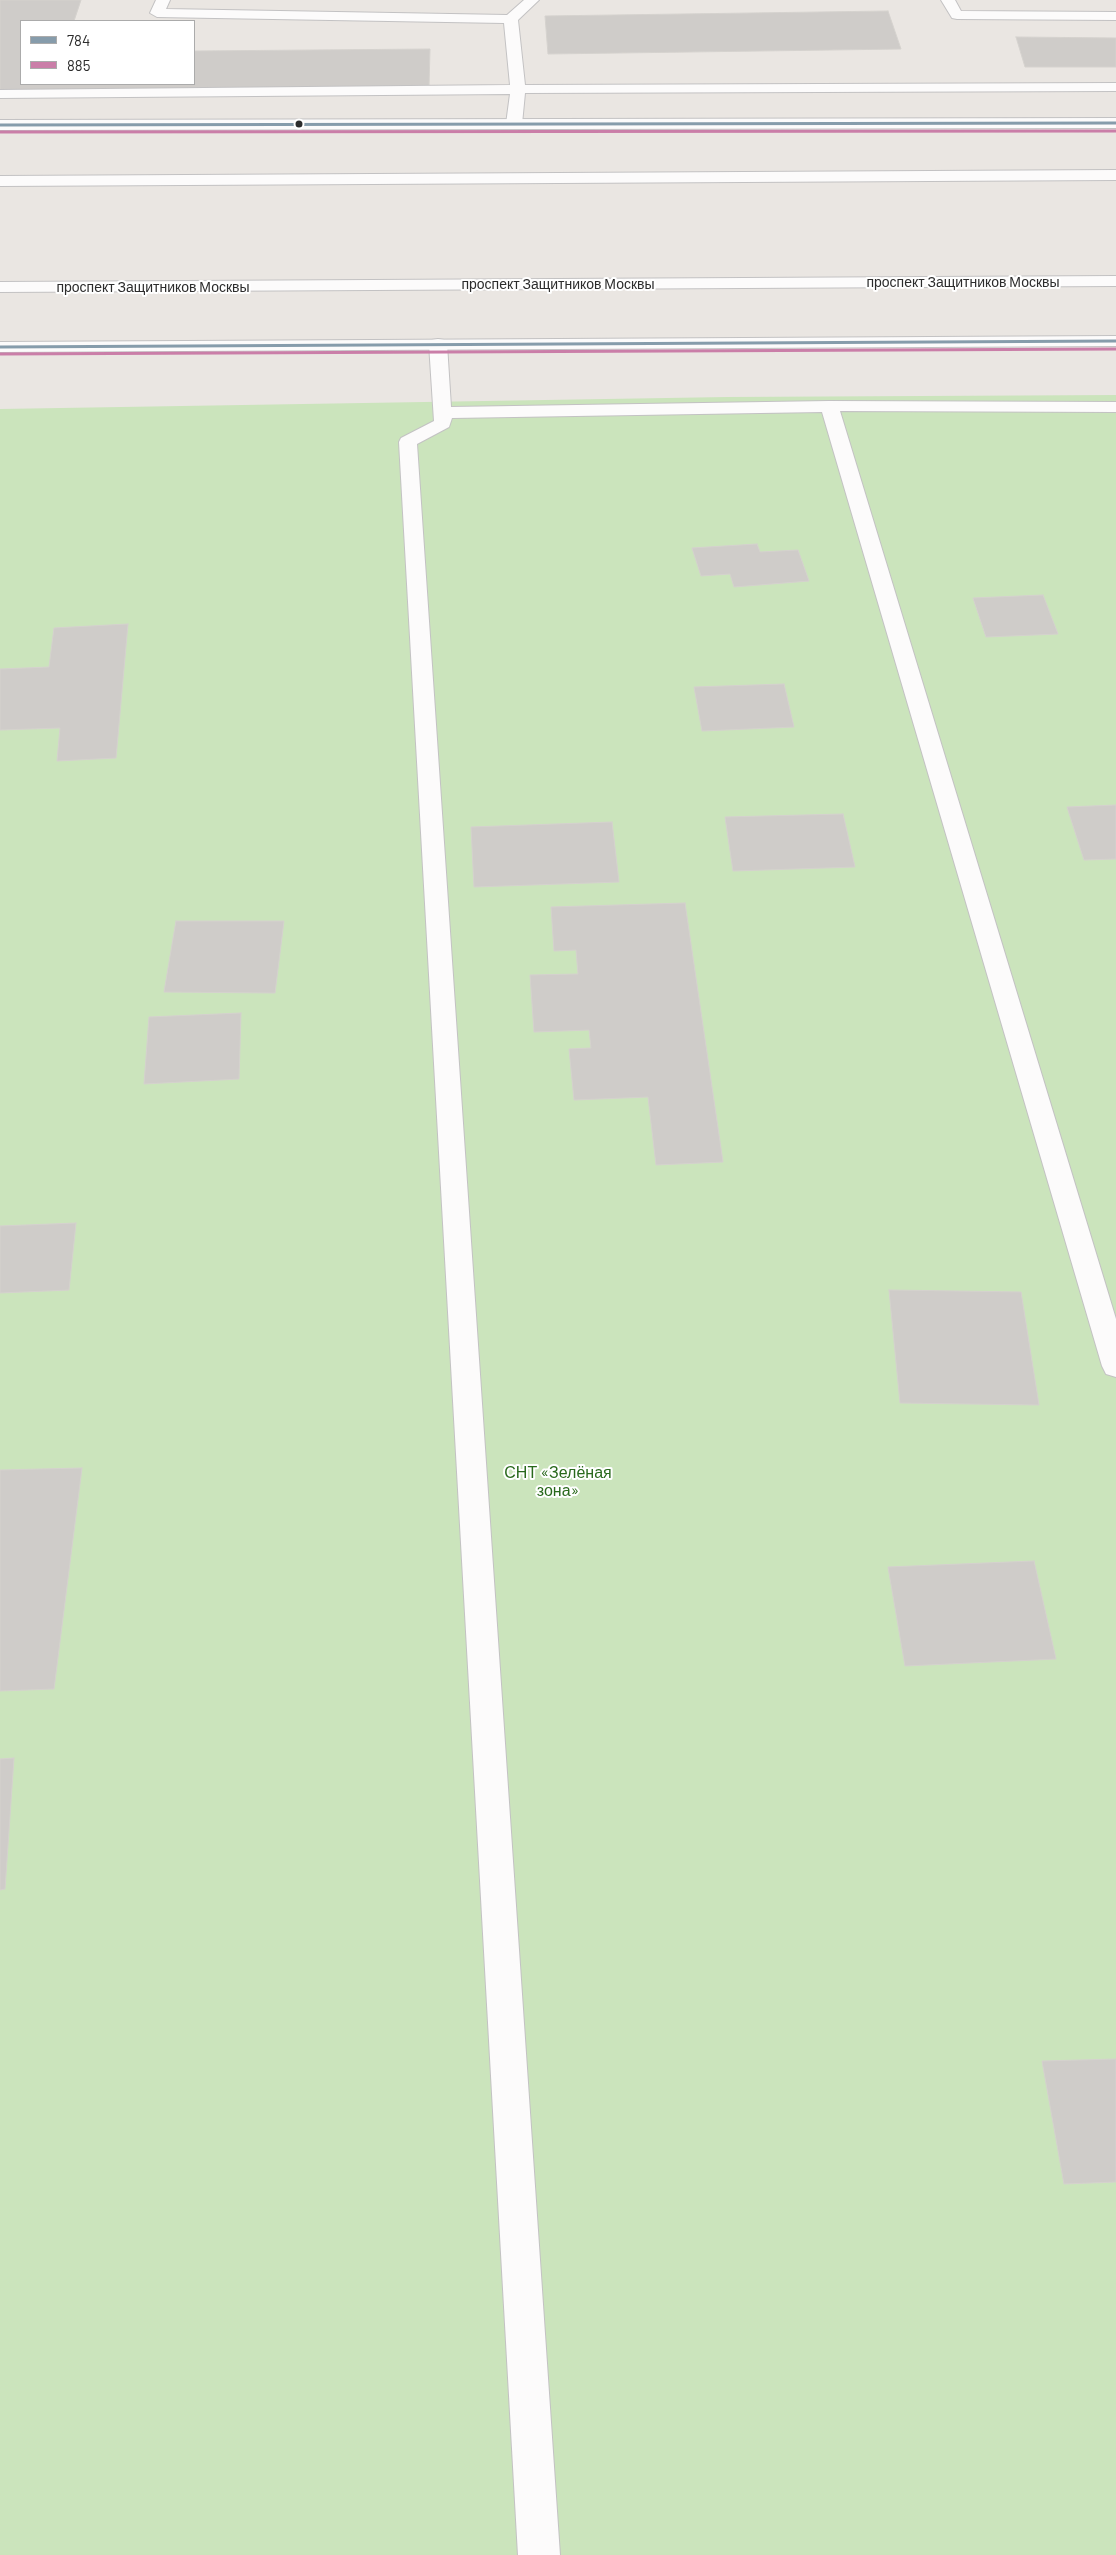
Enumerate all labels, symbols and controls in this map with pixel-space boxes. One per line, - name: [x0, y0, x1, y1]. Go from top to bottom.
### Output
- legend: [20, 20, 195, 85]
- text: 784: [67, 31, 90, 49]
- text: 885: [67, 56, 90, 74]
- unlabelled marker: [294, 119, 304, 129]
- street label: проспект Защитников Москвы: [866, 274, 1060, 290]
- street label: проспект Защитников Москвы: [461, 276, 655, 292]
- street label: проспект Защитников Москвы: [56, 279, 250, 295]
- park label: СНТ «Зелёная зона»: [504, 1463, 612, 1501]

